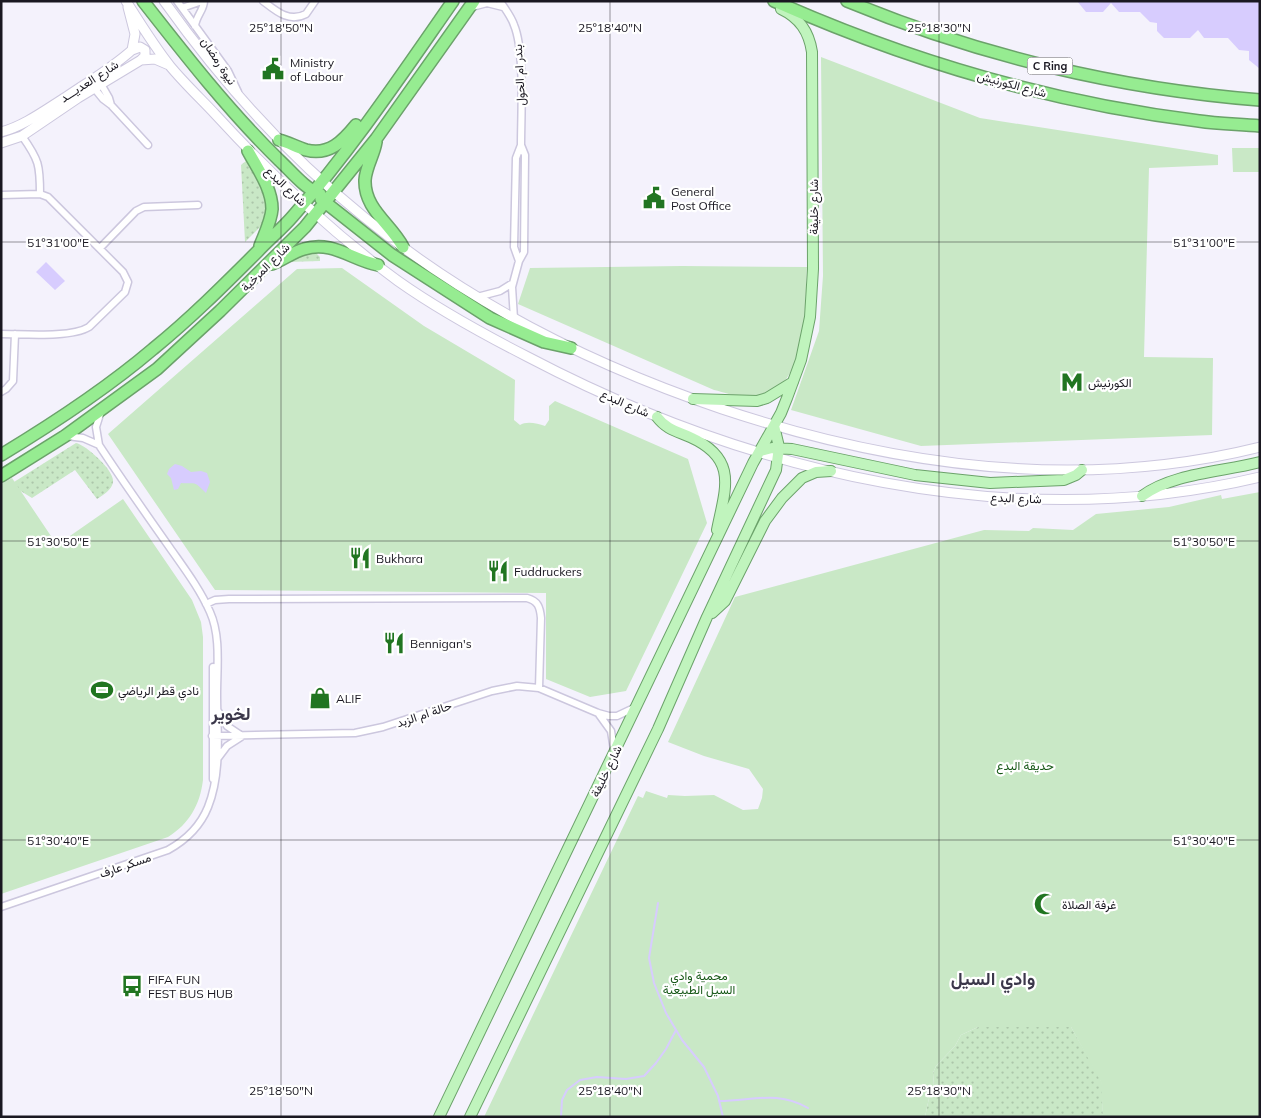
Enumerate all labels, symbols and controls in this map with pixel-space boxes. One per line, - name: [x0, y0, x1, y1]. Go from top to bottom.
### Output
- text: 25°18'50"N: [249, 20, 313, 35]
- text: 25°18'40"N: [578, 20, 642, 35]
- text: 25°18'30"N: [907, 20, 971, 35]
- street label: نيوة رمضان: [197, 34, 240, 88]
- street label: بندر ام الحول: [510, 44, 529, 106]
- place label: Ministry of Labour: [290, 55, 344, 84]
- public building icon: Ministry of Labour: [260, 56, 286, 82]
- street label: شارع العديـــد: [57, 57, 122, 107]
- road number: C Ring: [1028, 58, 1072, 74]
- street label: شارع الكورنيش: [975, 68, 1048, 102]
- street label: شارع البدع: [261, 163, 310, 211]
- street label: شارع خليفة: [806, 179, 823, 235]
- place label: General Post Office: [671, 184, 731, 213]
- public building icon: General Post Office: [641, 185, 667, 211]
- text: 51°31'00"E: [27, 235, 89, 250]
- text: 51°31'00"E: [1173, 235, 1235, 250]
- street label: شارع المرخية: [238, 240, 294, 296]
- metro station icon: الكورنيش: [1059, 369, 1085, 395]
- place label: الكورنيش: [1088, 375, 1132, 391]
- street label: شارع البدع: [598, 386, 652, 422]
- street label: شارع البدع: [990, 490, 1042, 508]
- text: 51°30'50"E: [27, 534, 89, 549]
- text: 51°30'50"E: [1173, 534, 1235, 549]
- restaurant icon: Bukhara: [347, 545, 373, 571]
- place label: Bukhara: [376, 551, 423, 566]
- restaurant icon: Fuddruckers: [485, 558, 511, 584]
- place label: Fuddruckers: [514, 564, 582, 579]
- restaurant icon: Bennigan's: [381, 630, 407, 656]
- place label: Bennigan's: [410, 636, 472, 651]
- sports icon: نادي قطر الرياضي: [89, 677, 115, 703]
- place label: نادي قطر الرياضي: [118, 683, 199, 701]
- shop icon: ALIF: [307, 685, 333, 711]
- place label: ALIF: [336, 691, 361, 706]
- street label: حالة ام الزبد: [394, 698, 454, 731]
- district label: لخوير: [210, 702, 251, 725]
- street label: شارع خليفة: [587, 743, 627, 800]
- park label: حديقة البدع: [996, 758, 1054, 775]
- text: 51°30'40"E: [27, 833, 89, 848]
- text: 51°30'40"E: [1173, 833, 1235, 848]
- street label: مسكر عارف: [97, 849, 153, 882]
- mosque icon: غرفة الصلاة: [1032, 891, 1058, 917]
- place label: غرفة الصلاة: [1062, 897, 1116, 913]
- district label: وادي السيل: [951, 967, 1035, 994]
- park label: محمية وادي السيل الطبيعية: [663, 968, 735, 998]
- place label: FIFA FUN FEST BUS HUB: [148, 972, 233, 1001]
- bus stop icon: FIFA FUN FEST BUS HUB: [119, 973, 145, 999]
- text: 25°18'50"N: [249, 1083, 313, 1098]
- text: 25°18'40"N: [578, 1083, 642, 1098]
- text: 25°18'30"N: [907, 1083, 971, 1098]

